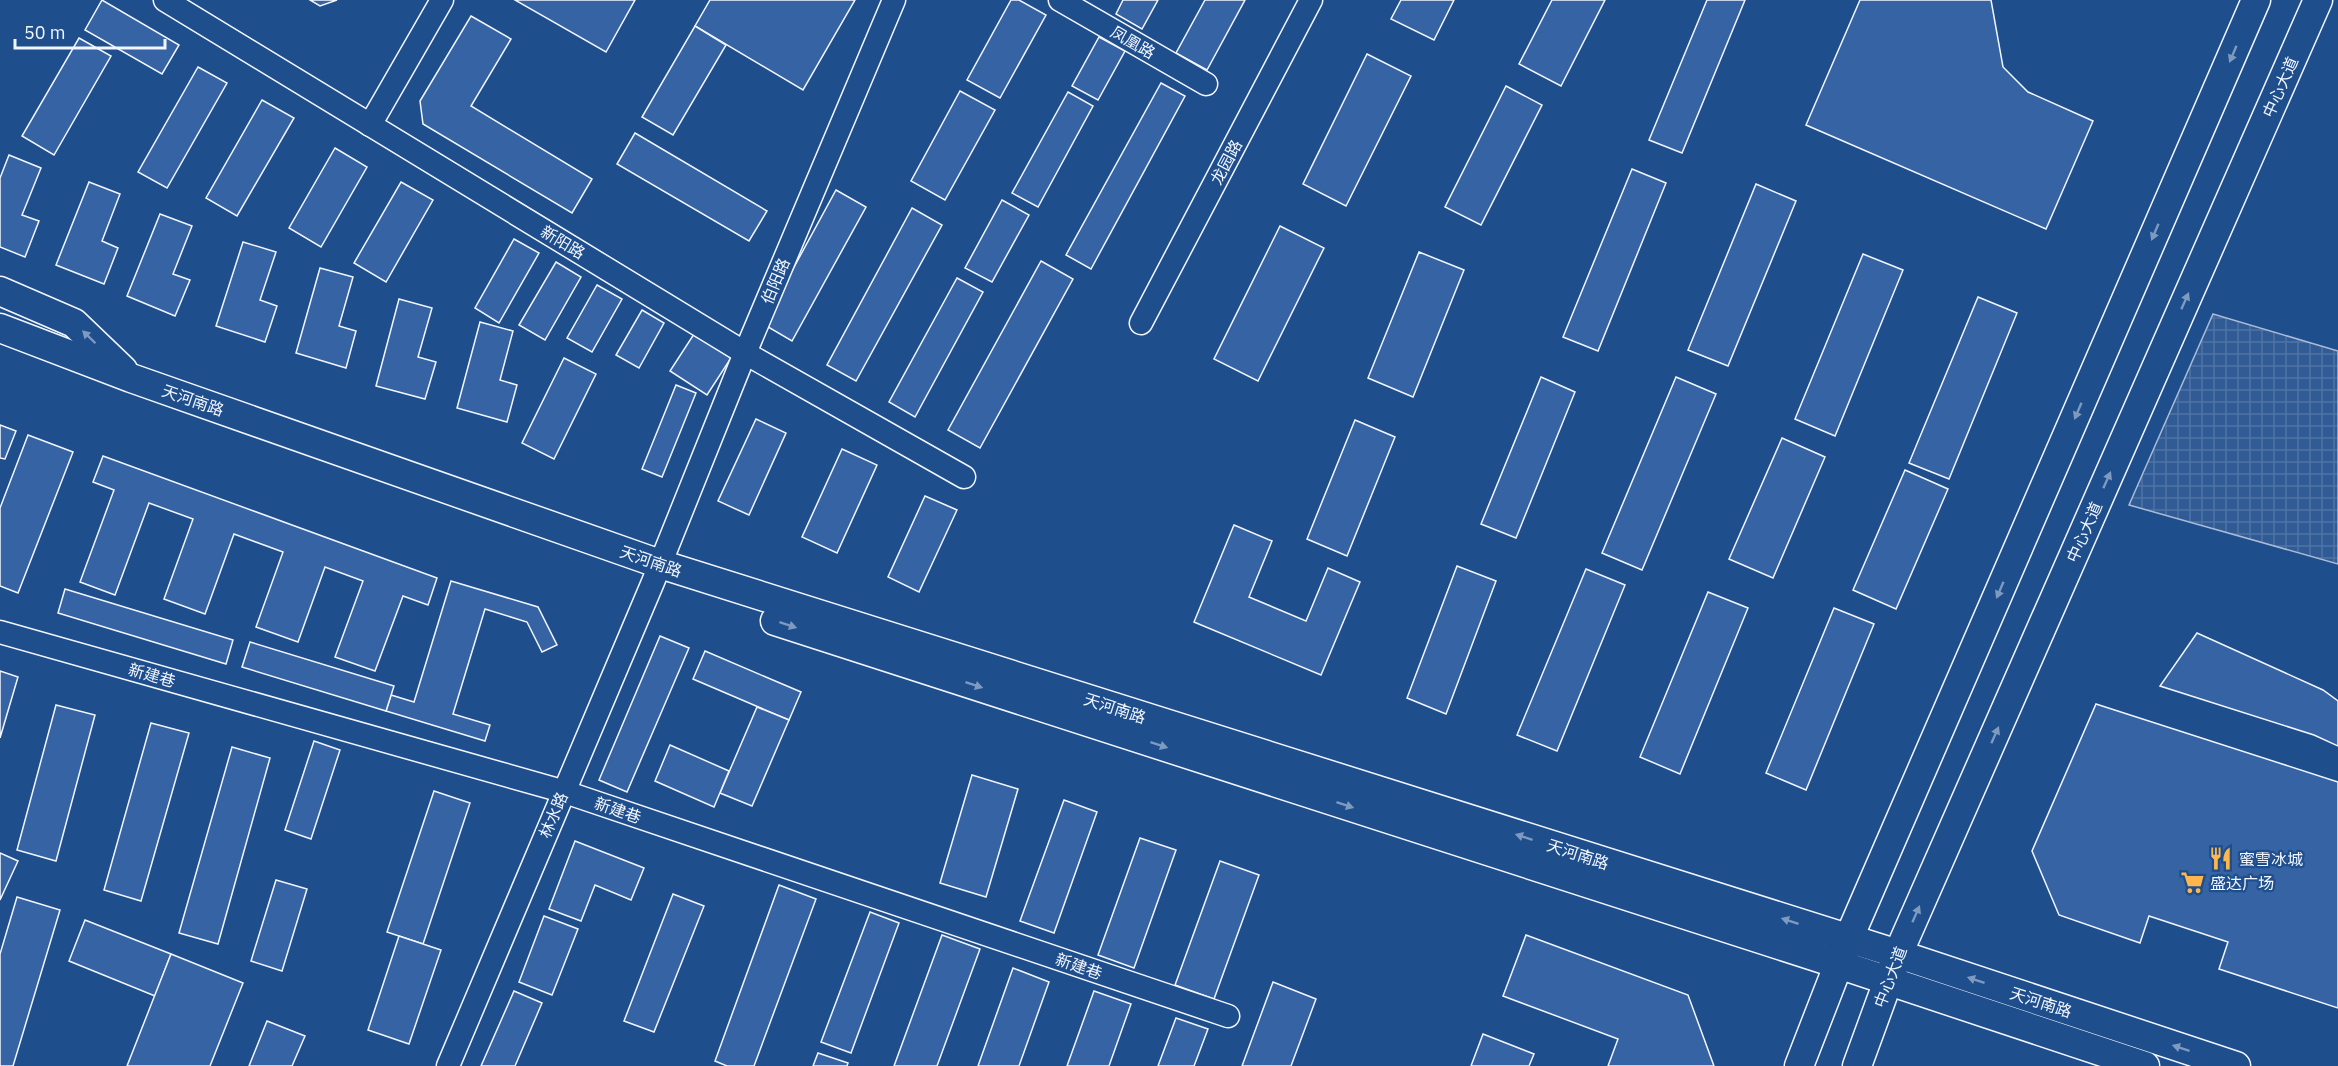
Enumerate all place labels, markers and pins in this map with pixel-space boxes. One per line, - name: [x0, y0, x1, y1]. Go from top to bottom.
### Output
- restaurant icon: 蜜雪冰城: [2208, 846, 2234, 872]
- place label: 蜜雪冰城: [2239, 849, 2303, 869]
- supermarket icon: 盛达广场: [2179, 870, 2205, 896]
- place label: 盛达广场: [2210, 873, 2274, 893]

